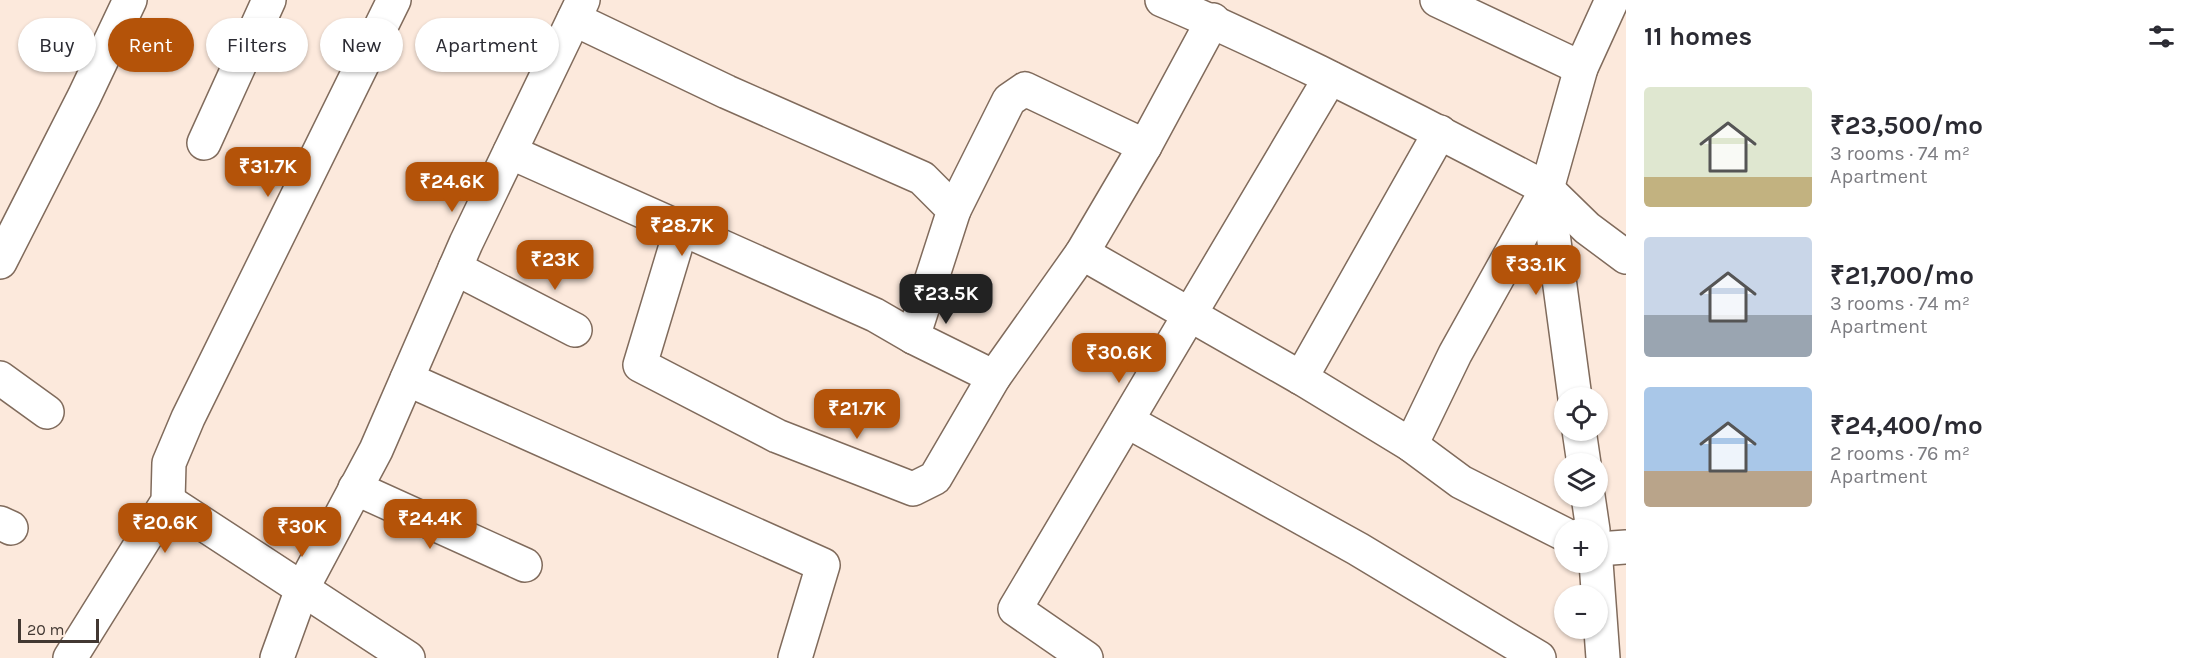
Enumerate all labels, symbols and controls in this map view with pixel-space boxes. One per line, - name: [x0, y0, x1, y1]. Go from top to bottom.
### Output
- chip: Buy: [18, 18, 96, 72]
- chip: Rent: [108, 18, 194, 72]
- chip: Filters: [206, 18, 308, 72]
- chip: New: [320, 18, 403, 72]
- chip: Apartment: [415, 18, 559, 72]
- icon: filters: [2145, 20, 2178, 53]
- text: 11 homes: [1644, 21, 1752, 52]
- text: ₹23,500/mo: [1830, 110, 1983, 141]
- icon: home: [1692, 111, 1764, 183]
- text: 3 rooms · 74 m²: [1830, 142, 1970, 165]
- pin: ₹31.7K: [219, 147, 317, 198]
- text: ₹31.7K: [239, 155, 297, 178]
- pin: ₹24.6K: [403, 162, 501, 213]
- text: Apartment: [1830, 165, 1928, 188]
- text: ₹24.6K: [420, 170, 484, 193]
- pin: ₹28.7K: [633, 206, 731, 257]
- text: ₹28.7K: [650, 214, 714, 237]
- pin: ₹23K: [519, 240, 591, 291]
- pin: ₹33.1K: [1487, 245, 1585, 296]
- text: ₹23K: [530, 248, 580, 271]
- text: ₹33.1K: [1506, 253, 1566, 276]
- text: ₹21,700/mo: [1830, 260, 1974, 291]
- icon: home: [1692, 261, 1764, 333]
- pin: ₹23.5K: [897, 274, 995, 325]
- text: ₹23.5K: [914, 282, 979, 305]
- text: 3 rooms · 74 m²: [1830, 292, 1970, 315]
- text: Apartment: [1830, 315, 1928, 338]
- pin: ₹30.6K: [1070, 333, 1168, 384]
- text: ₹30.6K: [1086, 341, 1152, 364]
- map controls: [1554, 387, 1608, 639]
- button: locate: [1554, 387, 1608, 441]
- pin: ₹21.7K: [808, 389, 906, 440]
- text: ₹21.7K: [828, 397, 886, 420]
- text: ₹24,400/mo: [1830, 410, 1983, 441]
- icon: home: [1692, 411, 1764, 483]
- text: 2 rooms · 76 m²: [1830, 442, 1970, 465]
- button: layers: [1554, 453, 1608, 507]
- text: Apartment: [1830, 465, 1928, 488]
- pin: ₹24.4K: [381, 499, 479, 550]
- pin: ₹20.6K: [116, 503, 214, 554]
- pin: ₹30K: [266, 507, 338, 558]
- text: ₹24.4K: [398, 507, 462, 530]
- text: ₹20.6K: [132, 511, 198, 534]
- text: ₹30K: [277, 515, 327, 538]
- button: +: [1554, 519, 1608, 573]
- button: −: [1554, 585, 1608, 639]
- scale bar: [18, 616, 99, 644]
- text: 20 m: [27, 620, 65, 639]

